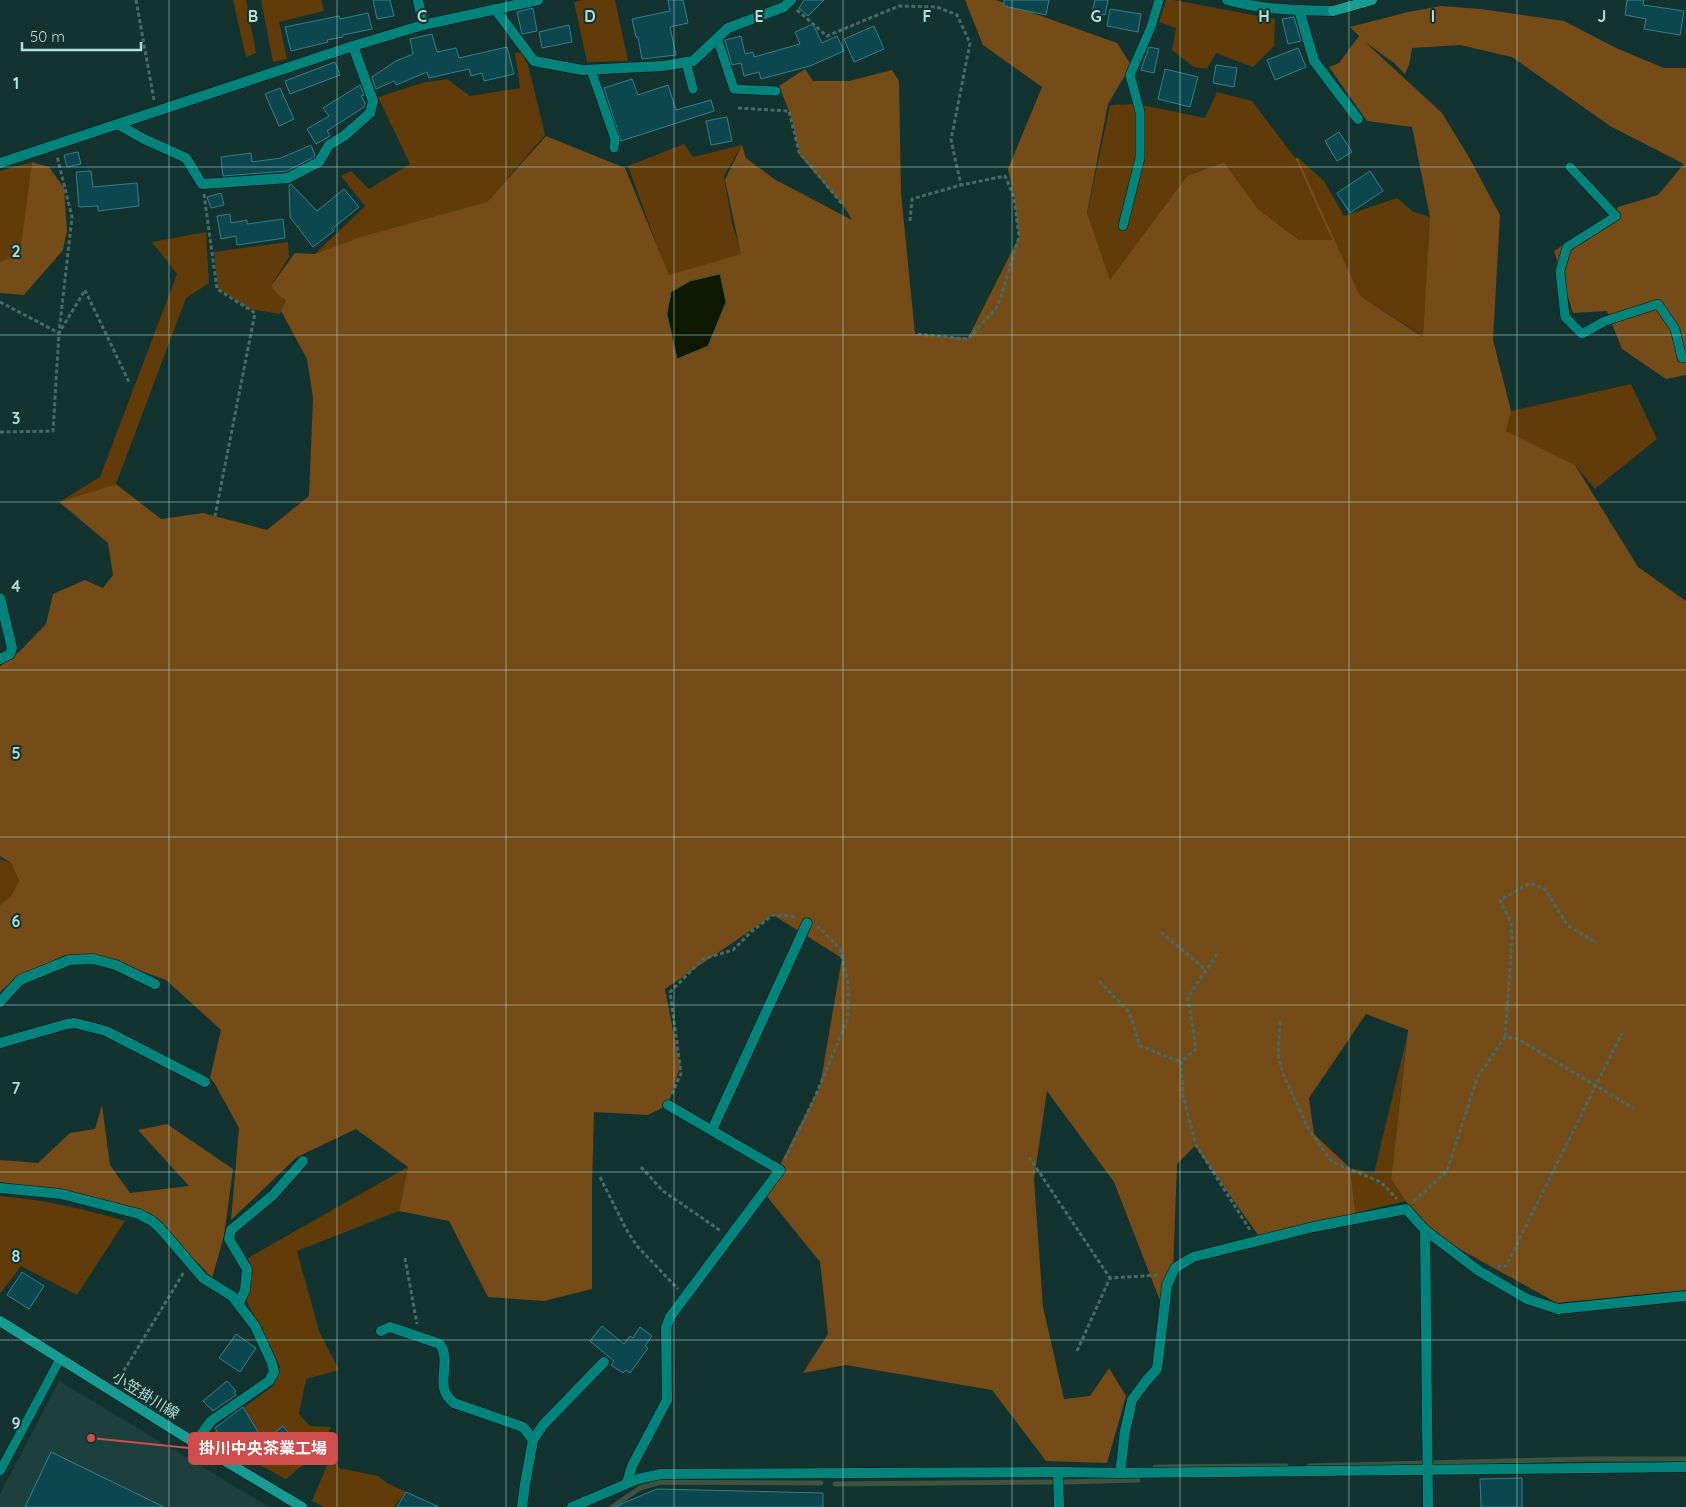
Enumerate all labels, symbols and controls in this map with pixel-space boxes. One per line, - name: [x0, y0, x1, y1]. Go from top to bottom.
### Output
- text: B: [248, 6, 258, 26]
- text: C: [417, 6, 427, 26]
- text: D: [584, 6, 596, 26]
- text: E: [754, 6, 764, 26]
- text: F: [923, 6, 932, 26]
- text: G: [1090, 6, 1102, 26]
- text: H: [1258, 6, 1270, 26]
- text: I: [1431, 6, 1435, 26]
- text: J: [1598, 6, 1606, 26]
- scale bar: [22, 20, 141, 52]
- text: 50 m: [30, 27, 65, 46]
- text: 1: [13, 73, 19, 93]
- text: 2: [11, 241, 21, 261]
- text: 3: [12, 408, 20, 428]
- text: 4: [11, 576, 21, 596]
- text: 5: [11, 743, 21, 763]
- text: 6: [12, 911, 21, 931]
- text: 7: [12, 1078, 21, 1098]
- text: 8: [12, 1246, 21, 1266]
- street label: 小笠掛川線: [109, 1367, 183, 1423]
- text: 9: [11, 1413, 21, 1433]
- callout: 掛川中央茶業工場: [189, 1433, 337, 1464]
- text: 掛川中央茶業工場: [199, 1438, 327, 1458]

